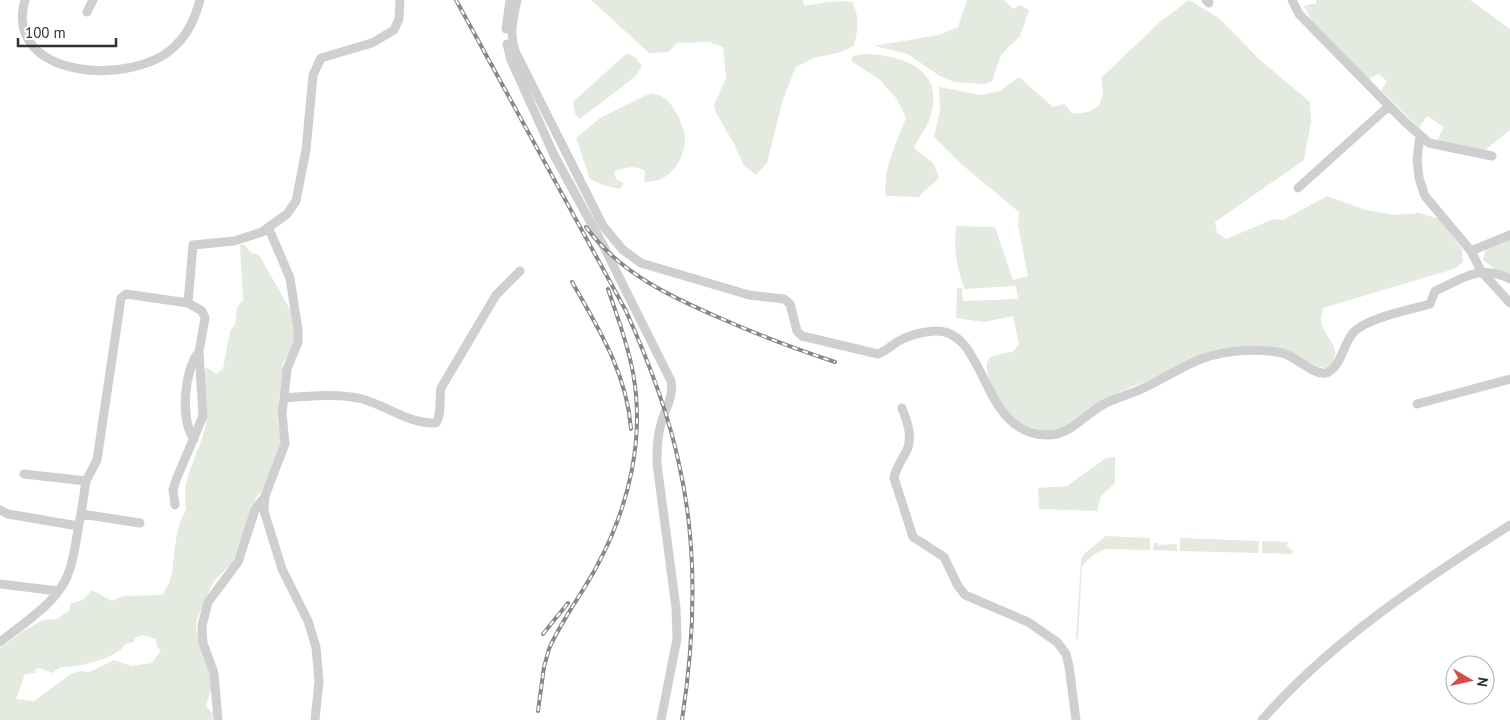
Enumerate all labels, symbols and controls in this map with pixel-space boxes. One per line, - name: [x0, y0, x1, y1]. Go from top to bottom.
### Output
- scale bar: [18, 15, 115, 47]
- text: 100 m: [25, 23, 66, 42]
- north arrow: [1445, 655, 1495, 705]
- text: N: [1473, 676, 1492, 688]

